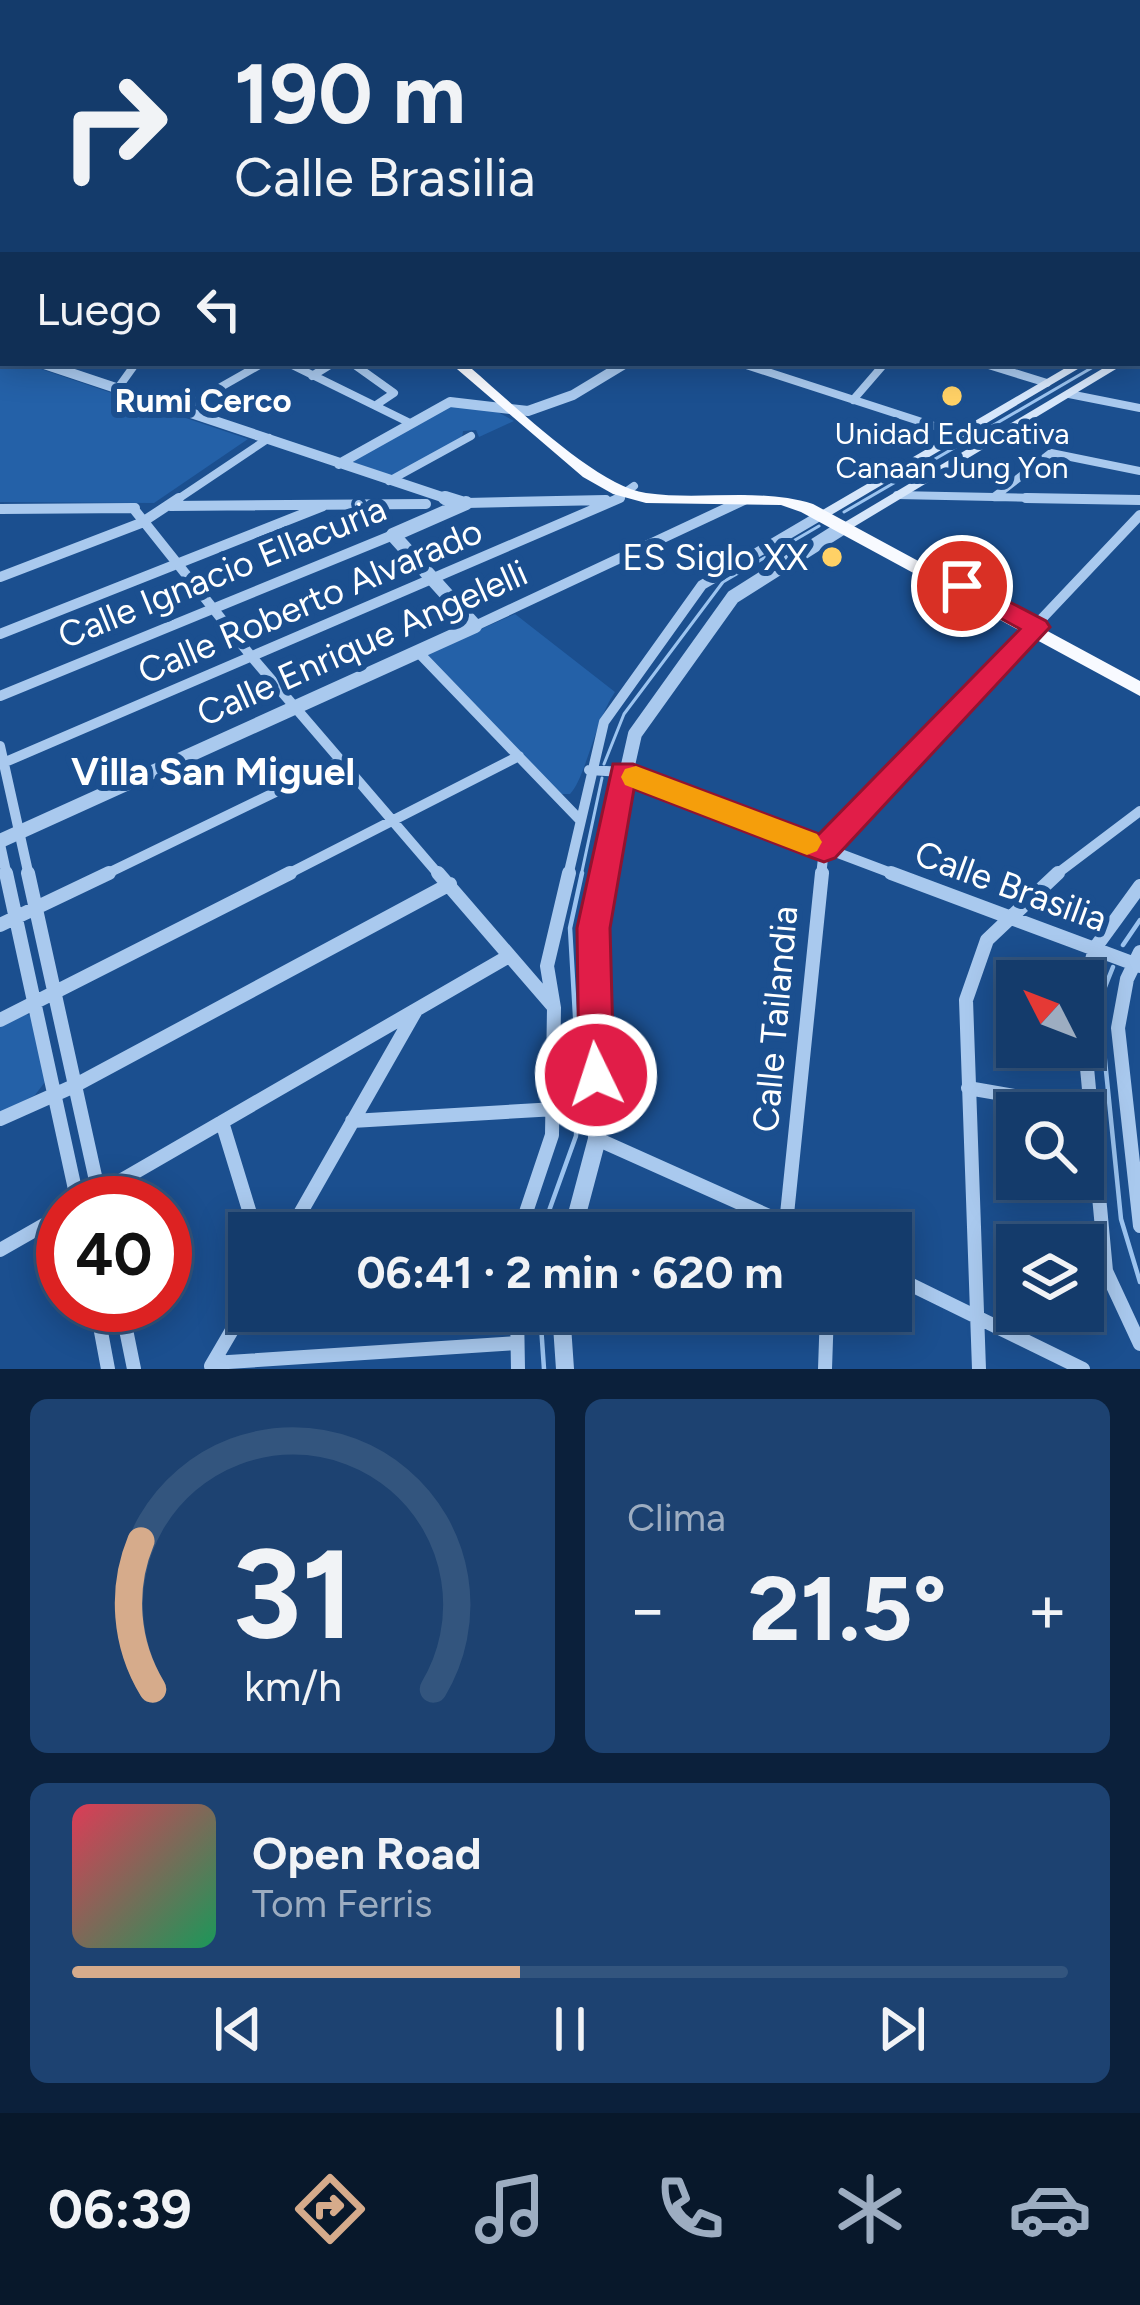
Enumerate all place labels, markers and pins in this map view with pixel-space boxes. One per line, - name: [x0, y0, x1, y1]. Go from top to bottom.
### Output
- marker: Unidad Educativa Canaan Jung Yon: [939, 383, 965, 409]
- place label: Unidad Educativa Canaan Jung Yon: [834, 415, 1070, 486]
- pin: [911, 535, 1013, 637]
- place label: ES Siglo XX: [622, 536, 808, 579]
- marker: ES Siglo XX: [819, 544, 845, 570]

